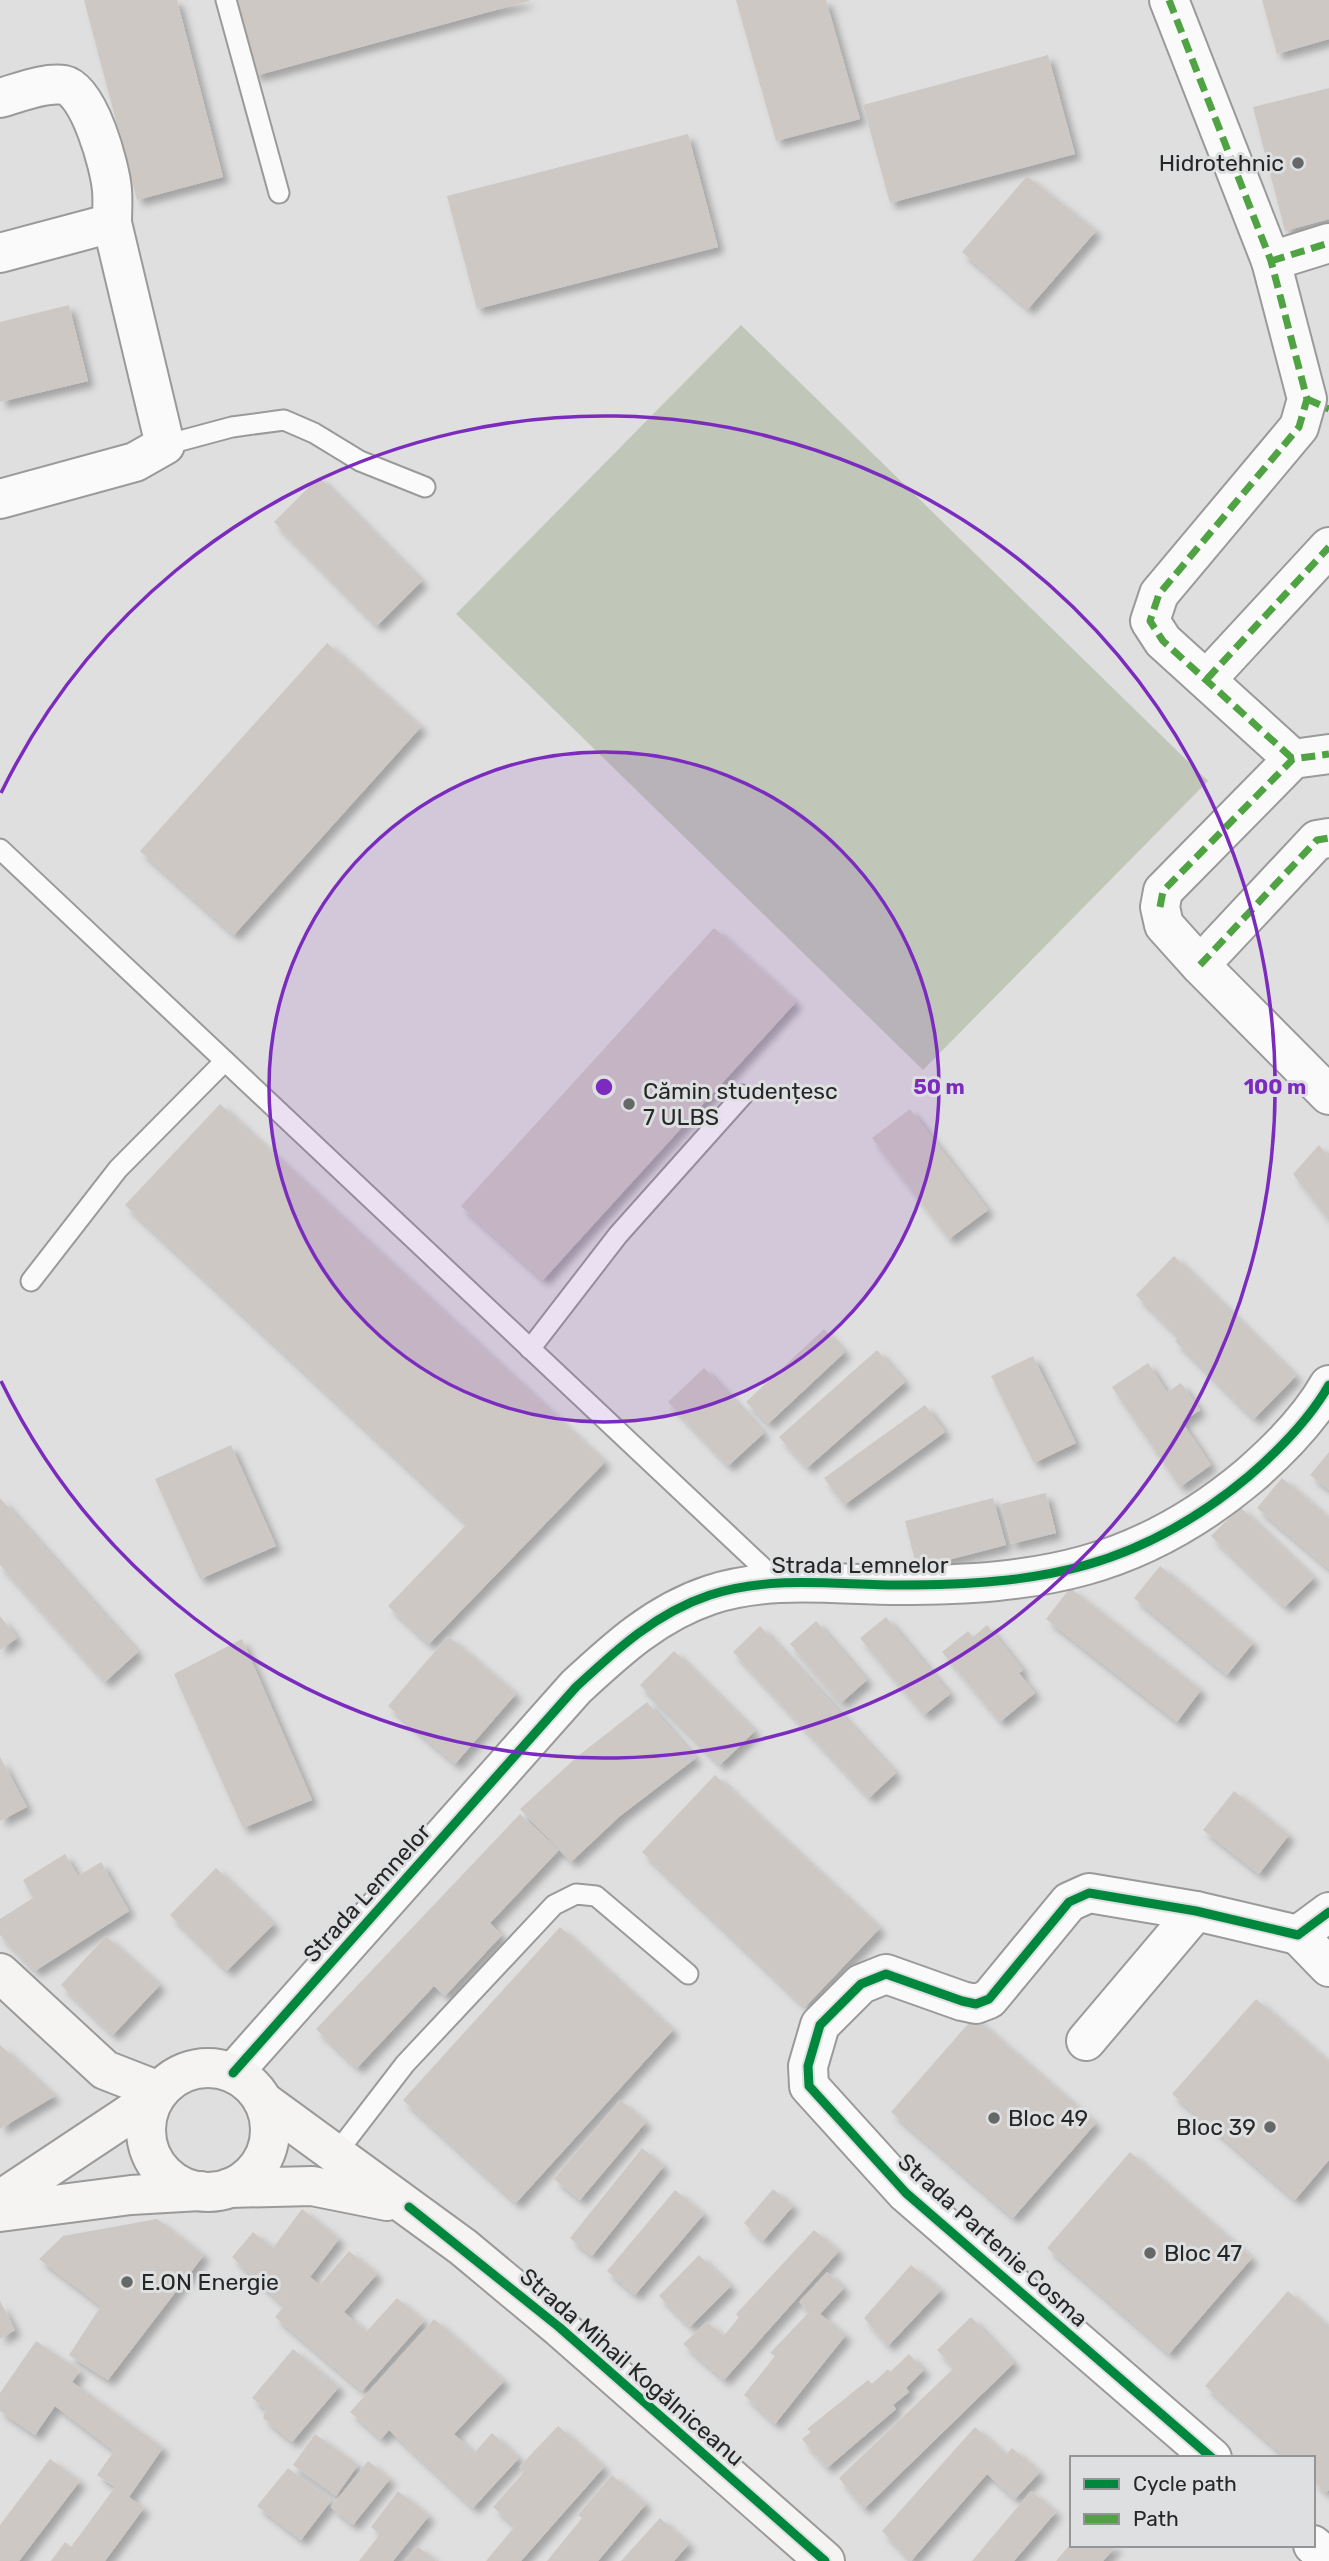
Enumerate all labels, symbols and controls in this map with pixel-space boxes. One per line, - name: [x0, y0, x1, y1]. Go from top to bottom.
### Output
- place label: Hidrotehnic: [1159, 149, 1284, 177]
- marker: Hidrotehnic: [1290, 155, 1306, 171]
- text: 50 m: [913, 1074, 965, 1099]
- text: 100 m: [1244, 1074, 1306, 1099]
- centre of rings: [592, 1075, 616, 1099]
- place label: Cămin studențesc 7 ULBS: [643, 1077, 838, 1131]
- marker: Cămin studențesc 7 ULBS: [621, 1096, 637, 1112]
- street label: Strada Lemnelor: [772, 1551, 949, 1579]
- street label: Strada Lemnelor: [297, 1818, 437, 1968]
- place label: Bloc 49: [1008, 2104, 1088, 2132]
- marker: Bloc 49: [986, 2110, 1002, 2126]
- place label: Bloc 39: [1176, 2113, 1256, 2141]
- marker: Bloc 39: [1262, 2119, 1278, 2135]
- street label: Strada Partenie Cosma: [892, 2147, 1094, 2333]
- place label: Bloc 47: [1164, 2239, 1242, 2267]
- marker: Bloc 47: [1142, 2245, 1158, 2261]
- street label: Strada Mihail Kogălniceanu: [514, 2262, 750, 2472]
- place label: E.ON Energie: [141, 2268, 279, 2296]
- marker: E.ON Energie: [119, 2274, 135, 2290]
- legend: [1070, 2456, 1315, 2547]
- text: Cycle path: [1133, 2471, 1237, 2496]
- text: Path: [1133, 2506, 1179, 2531]

